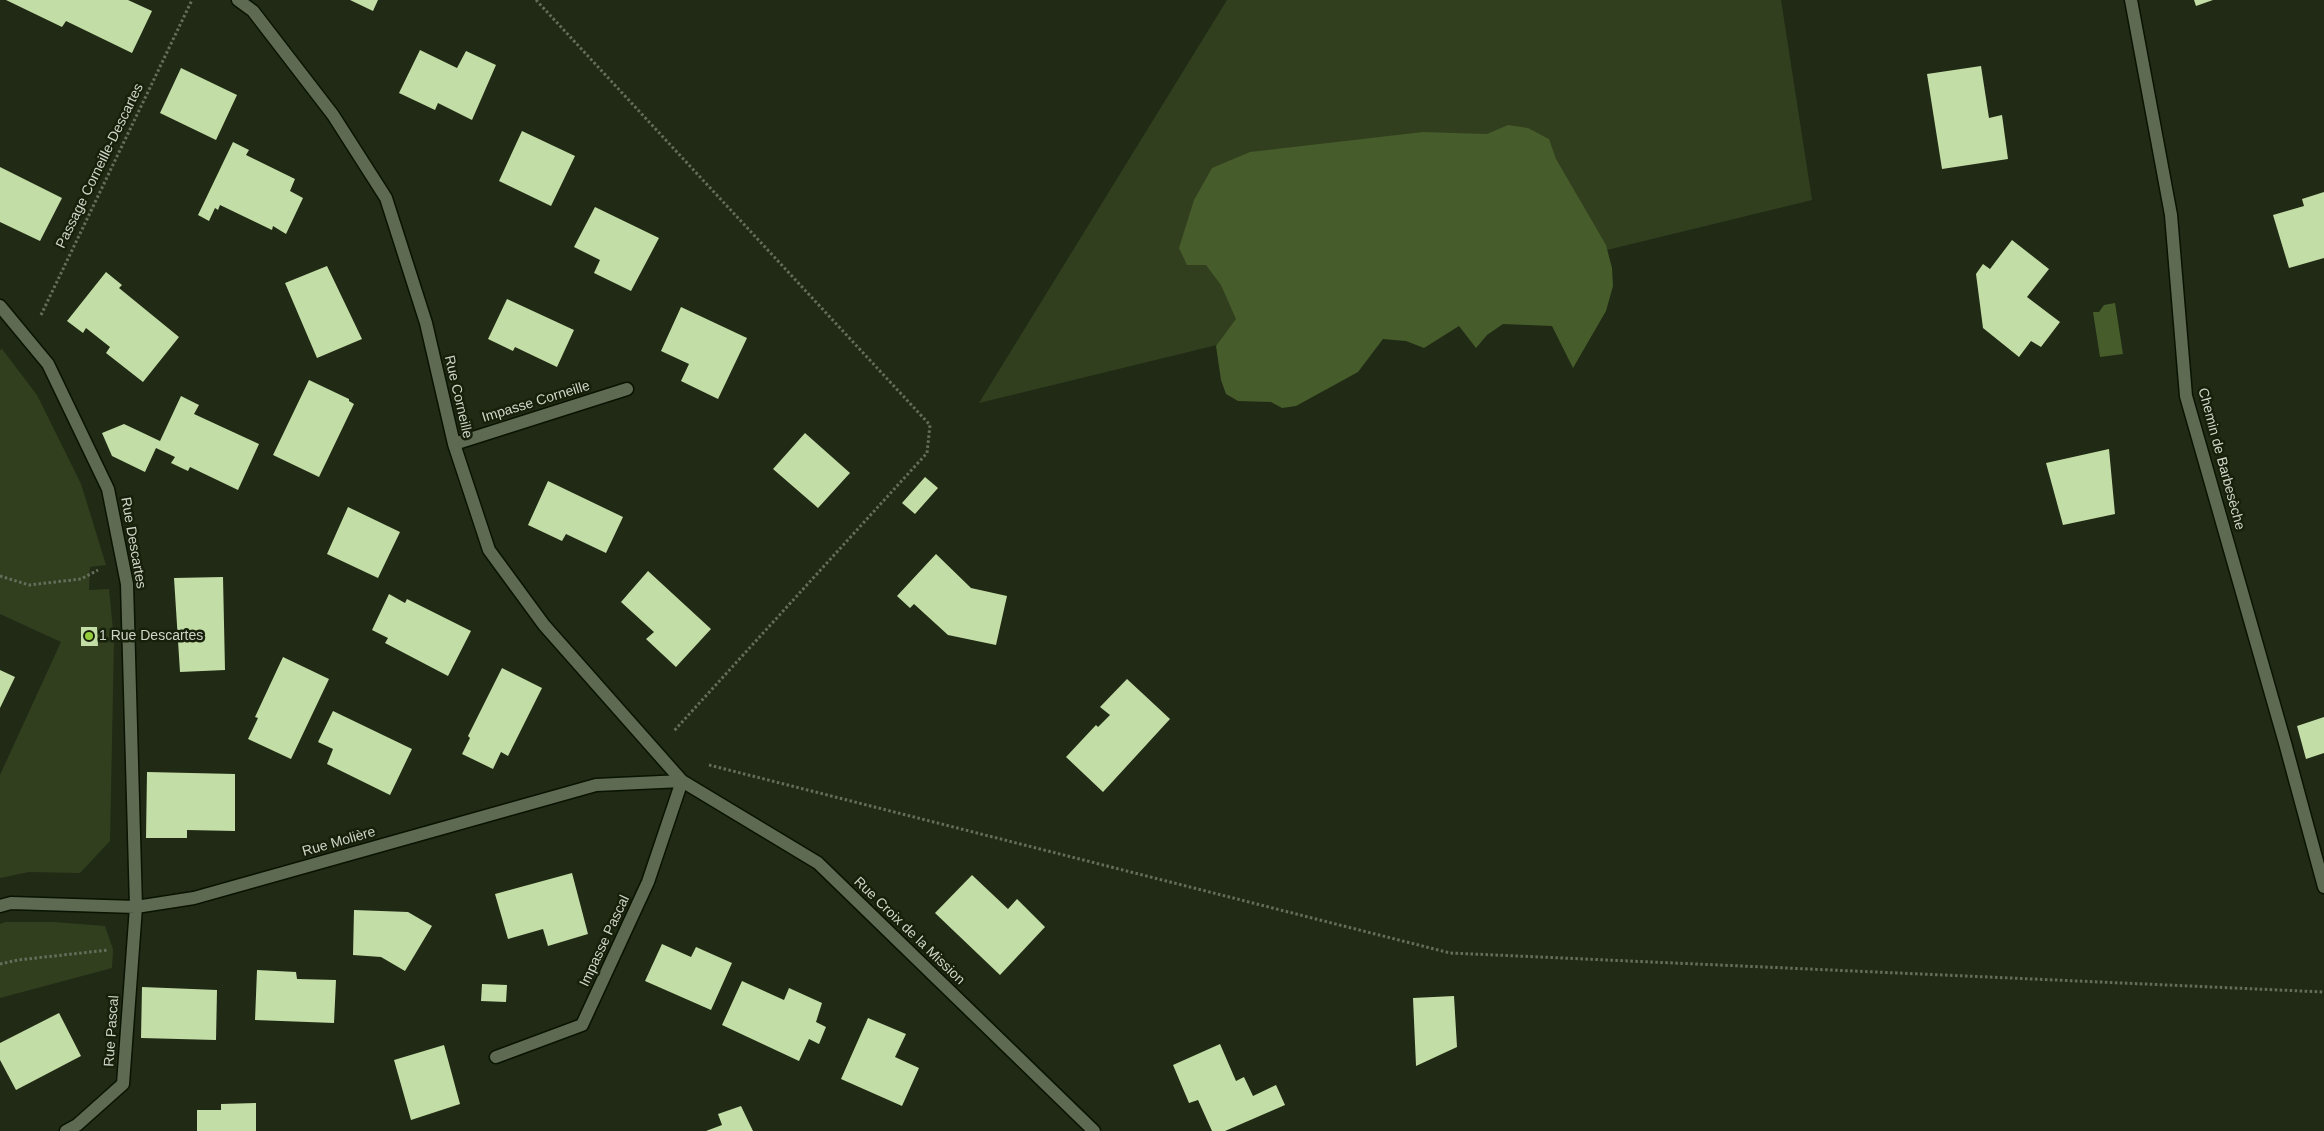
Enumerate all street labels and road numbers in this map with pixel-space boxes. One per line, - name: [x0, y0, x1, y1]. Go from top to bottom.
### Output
- street label: Passage Corneille-Descartes: [53, 81, 147, 251]
- street label: Rue Corneille: [440, 354, 476, 440]
- street label: Impasse Corneille: [480, 378, 592, 426]
- street label: Chemin de Barbesèche: [2194, 386, 2248, 532]
- street label: Rue Descartes: [117, 496, 149, 590]
- street label: Rue Molière: [300, 824, 378, 860]
- street label: Rue Croix de la Mission: [850, 874, 968, 988]
- street label: Impasse Pascal: [577, 893, 633, 989]
- street label: Rue Pascal: [101, 995, 123, 1067]

